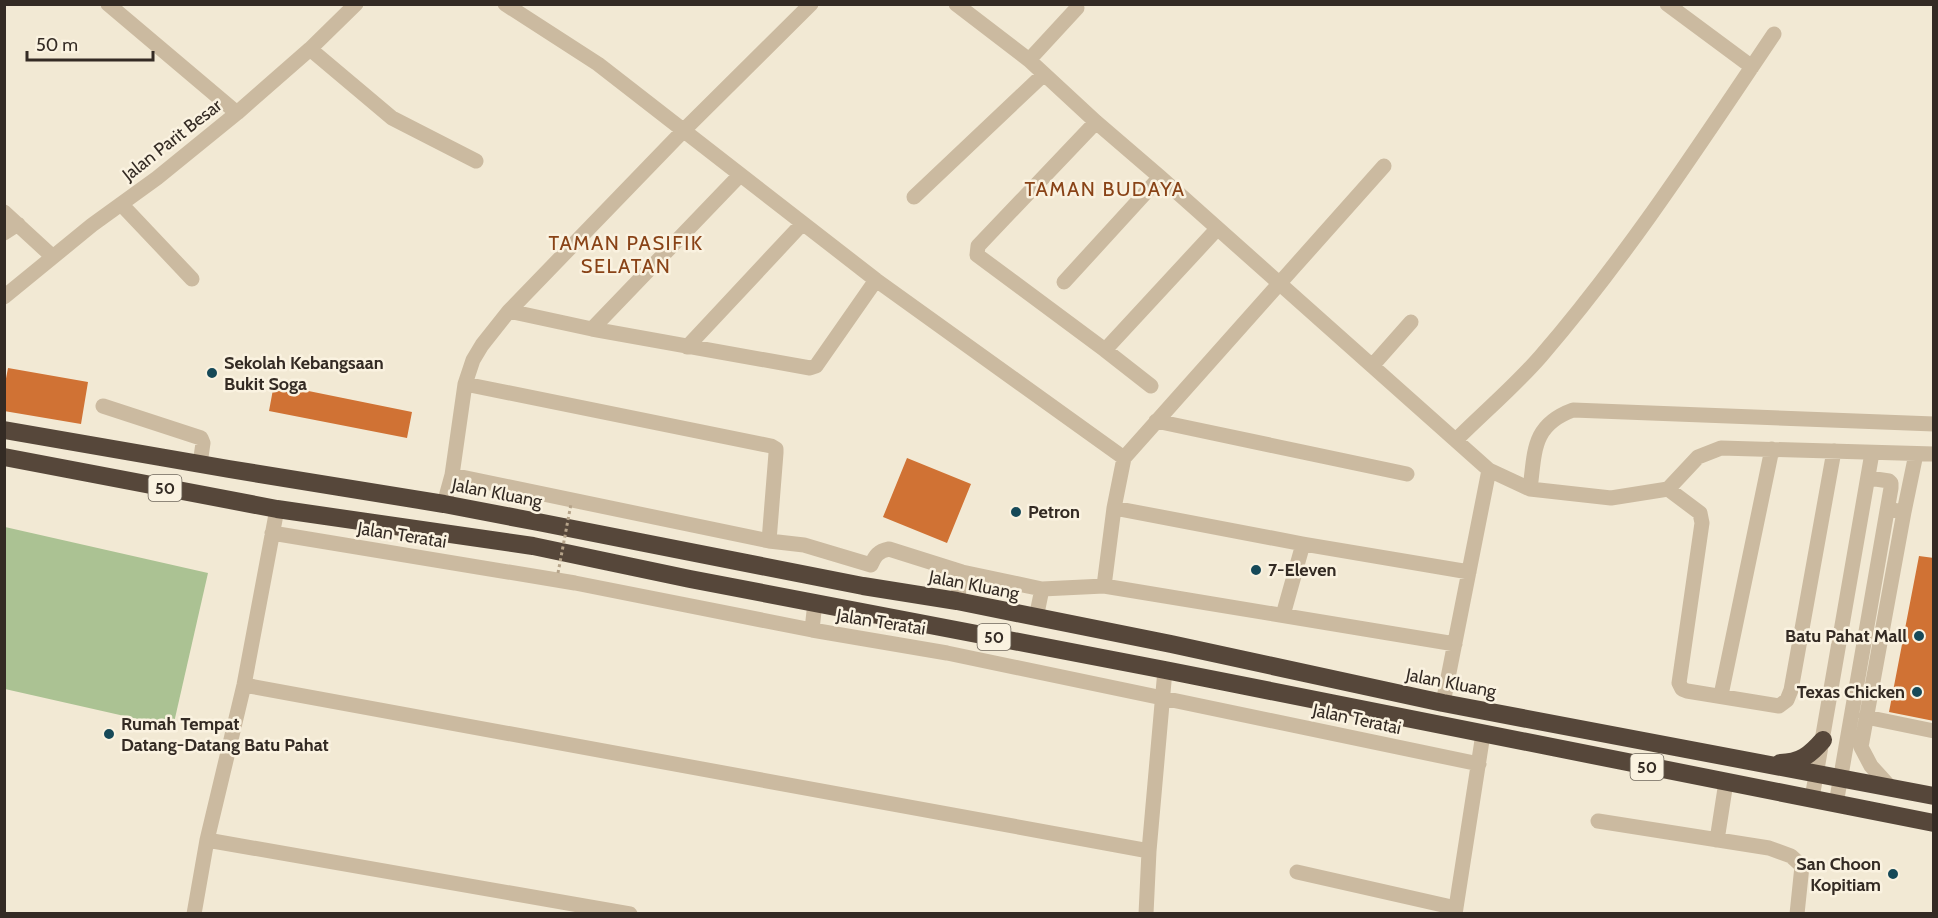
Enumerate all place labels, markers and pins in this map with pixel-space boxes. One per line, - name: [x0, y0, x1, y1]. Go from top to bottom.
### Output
- place label: Sekolah Kebangsaan Bukit Soga: [224, 352, 384, 395]
- marker: Sekolah Kebangsaan Bukit Soga: [205, 366, 219, 380]
- place label: Petron: [1028, 501, 1080, 523]
- marker: Petron: [1009, 505, 1023, 519]
- place label: 7-Eleven: [1268, 559, 1336, 581]
- marker: 7-Eleven: [1249, 563, 1263, 577]
- place label: Batu Pahat Mall: [1785, 625, 1907, 647]
- marker: Batu Pahat Mall: [1912, 629, 1926, 643]
- place label: Texas Chicken: [1797, 681, 1905, 703]
- marker: Texas Chicken: [1910, 685, 1924, 699]
- place label: Rumah Tempat Datang-Datang Batu Pahat: [121, 713, 329, 756]
- marker: Rumah Tempat Datang-Datang Batu Pahat: [102, 727, 116, 741]
- place label: San Choon Kopitiam: [1796, 853, 1881, 896]
- marker: San Choon Kopitiam: [1886, 867, 1900, 881]

